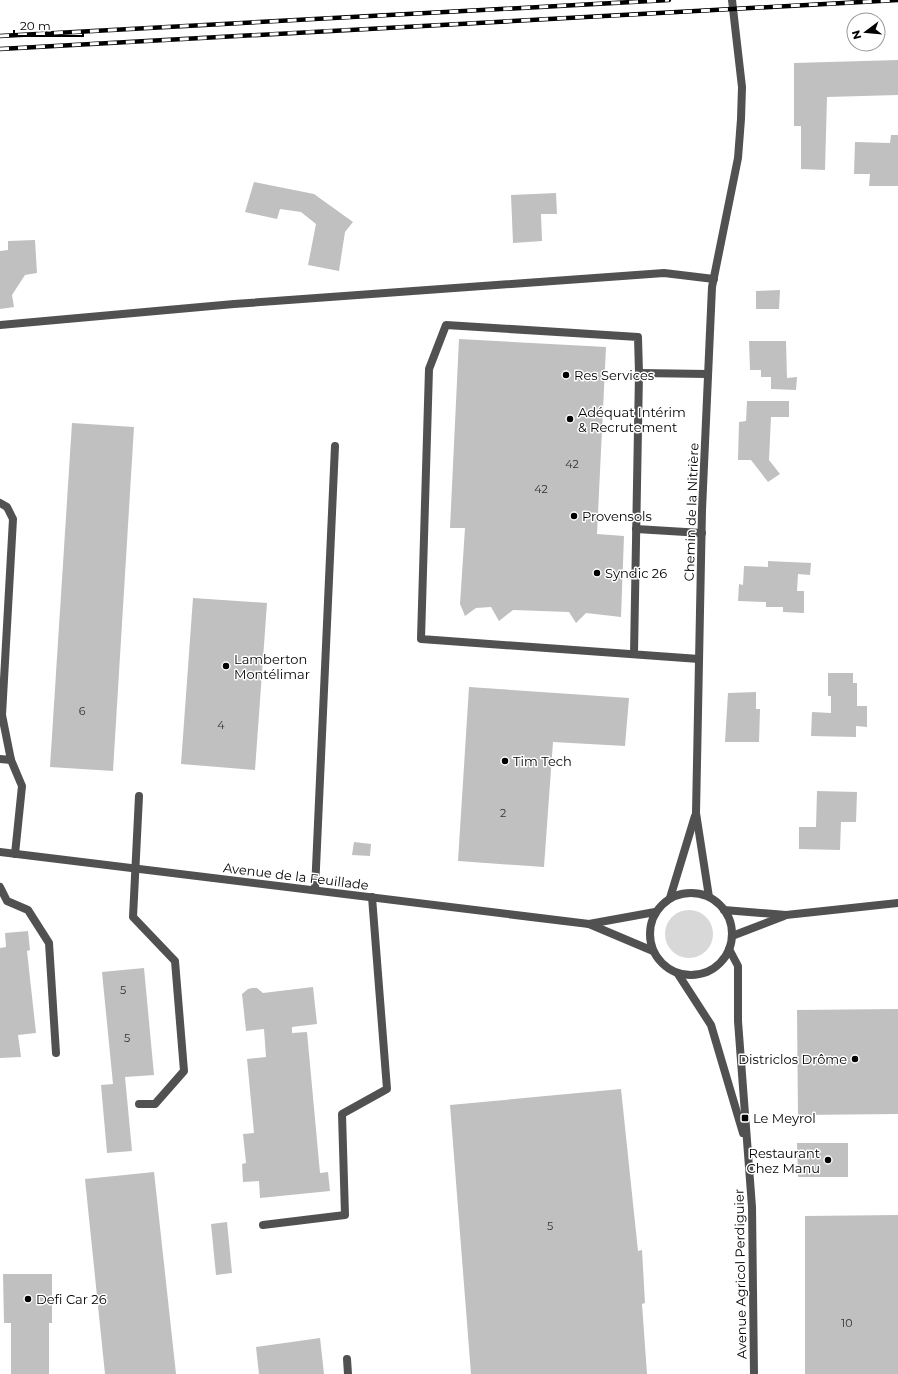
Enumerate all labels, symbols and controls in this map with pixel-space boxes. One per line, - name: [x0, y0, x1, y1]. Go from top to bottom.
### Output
- scale bar: [14, 12, 83, 38]
- north arrow: [846, 12, 886, 52]
- text: 20 m: [20, 18, 51, 33]
- text: N: [848, 29, 864, 41]
- place label: Res Services: [574, 367, 654, 383]
- marker: Res Services: [561, 370, 571, 380]
- place label: Adéquat Intérim & Recrutement: [578, 404, 686, 435]
- marker: Adéquat Intérim & Recrutement: [565, 414, 575, 424]
- street label: Chemin de la Nitrière: [681, 442, 701, 582]
- house number: 42: [565, 457, 579, 471]
- house number: 42: [534, 482, 548, 496]
- place label: Provensols: [582, 508, 652, 524]
- marker: Provensols: [569, 511, 579, 521]
- place label: Syndic 26: [605, 565, 667, 581]
- marker: Syndic 26: [592, 568, 602, 578]
- place label: Lamberton Montélimar: [234, 651, 310, 682]
- marker: Lamberton Montélimar: [221, 661, 231, 671]
- house number: 6: [79, 704, 86, 718]
- house number: 4: [217, 718, 225, 732]
- place label: Tim Tech: [513, 753, 572, 769]
- marker: Tim Tech: [500, 756, 510, 766]
- house number: 2: [500, 806, 506, 820]
- street label: Avenue de la Feuillade: [222, 859, 370, 893]
- house number: 5: [120, 983, 126, 997]
- house number: 5: [124, 1031, 130, 1045]
- place label: Districlos Drôme: [738, 1051, 847, 1067]
- marker: Districlos Drôme: [850, 1054, 860, 1064]
- place label: Le Meyrol: [753, 1110, 816, 1126]
- marker: Le Meyrol: [740, 1113, 750, 1123]
- place label: Restaurant Chez Manu: [747, 1145, 820, 1176]
- marker: Restaurant Chez Manu: [823, 1155, 833, 1165]
- street label: Avenue Agricol Perdiguier: [731, 1189, 749, 1359]
- house number: 5: [547, 1219, 553, 1233]
- place label: Defi Car 26: [36, 1291, 107, 1307]
- marker: Defi Car 26: [23, 1294, 33, 1304]
- house number: 10: [841, 1316, 853, 1330]

